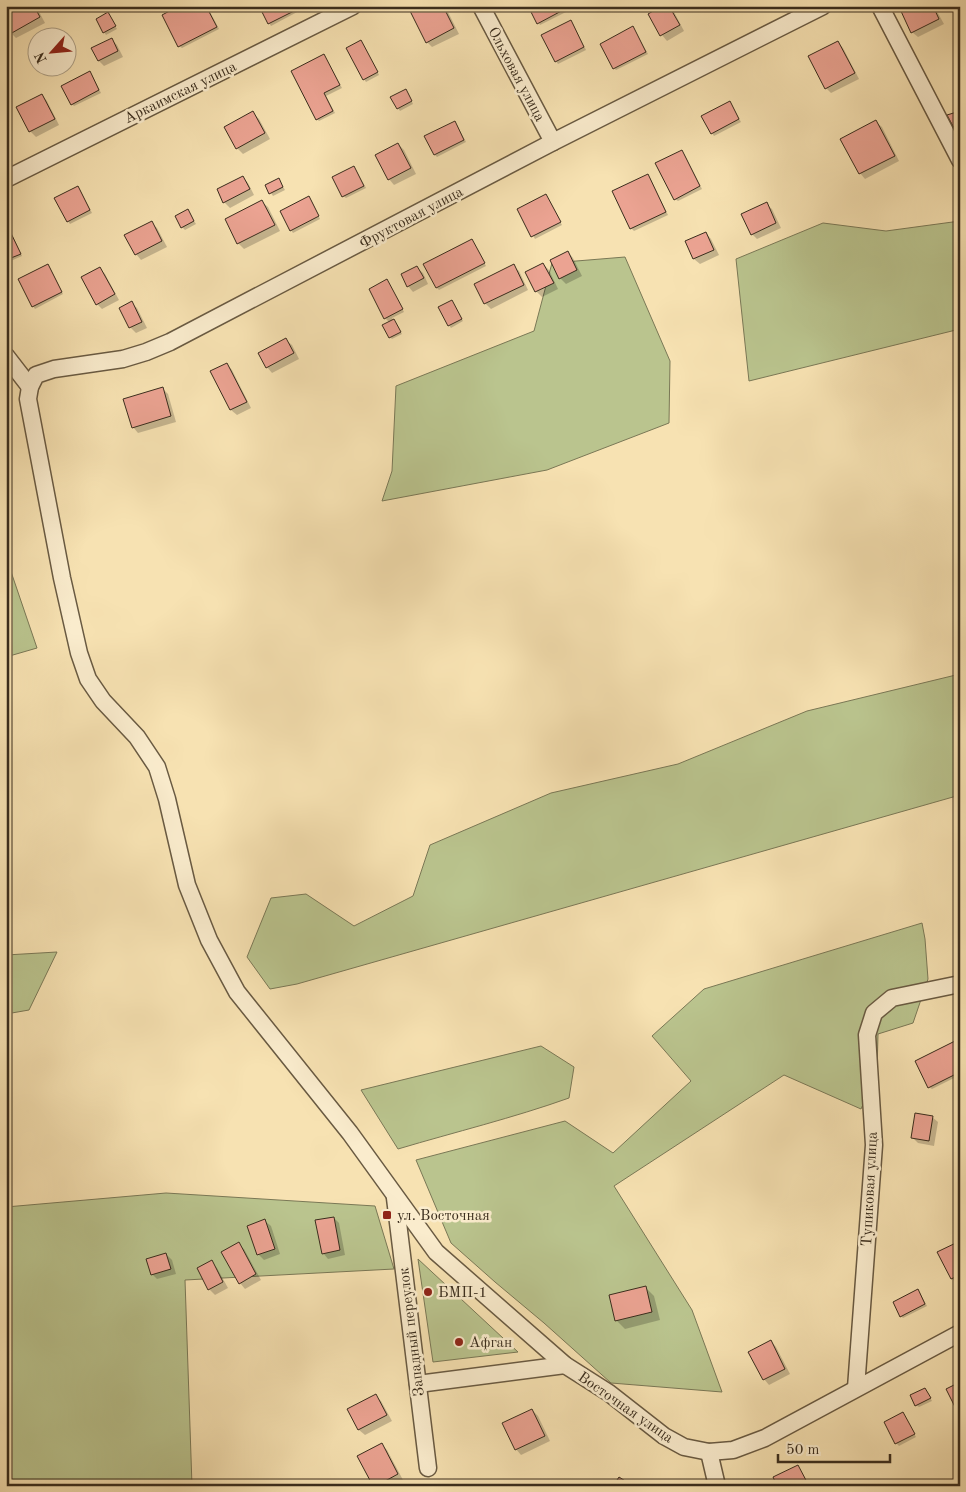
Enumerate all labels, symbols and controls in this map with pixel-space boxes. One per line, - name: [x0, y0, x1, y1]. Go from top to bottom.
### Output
- street label: Ольховая улица: [485, 25, 547, 125]
- north arrow: [28, 28, 78, 78]
- text: N: [33, 49, 50, 65]
- street label: Аркаимская улица: [122, 59, 240, 127]
- street label: Фруктовая улица: [357, 184, 467, 252]
- street label: Тупиковая улица: [860, 1131, 881, 1247]
- marker: ул. Восточная: [381, 1209, 393, 1221]
- place label: ул. Восточная: [397, 1209, 490, 1224]
- street label: Западный переулок: [397, 1266, 428, 1397]
- marker: БМП-1: [422, 1286, 434, 1298]
- place label: БМП-1: [438, 1286, 487, 1301]
- marker: Афган: [453, 1336, 465, 1348]
- place label: Афган: [469, 1336, 512, 1351]
- street label: Восточная улица: [575, 1370, 676, 1447]
- scale bar: [778, 1432, 891, 1464]
- text: 50 m: [786, 1443, 820, 1458]

